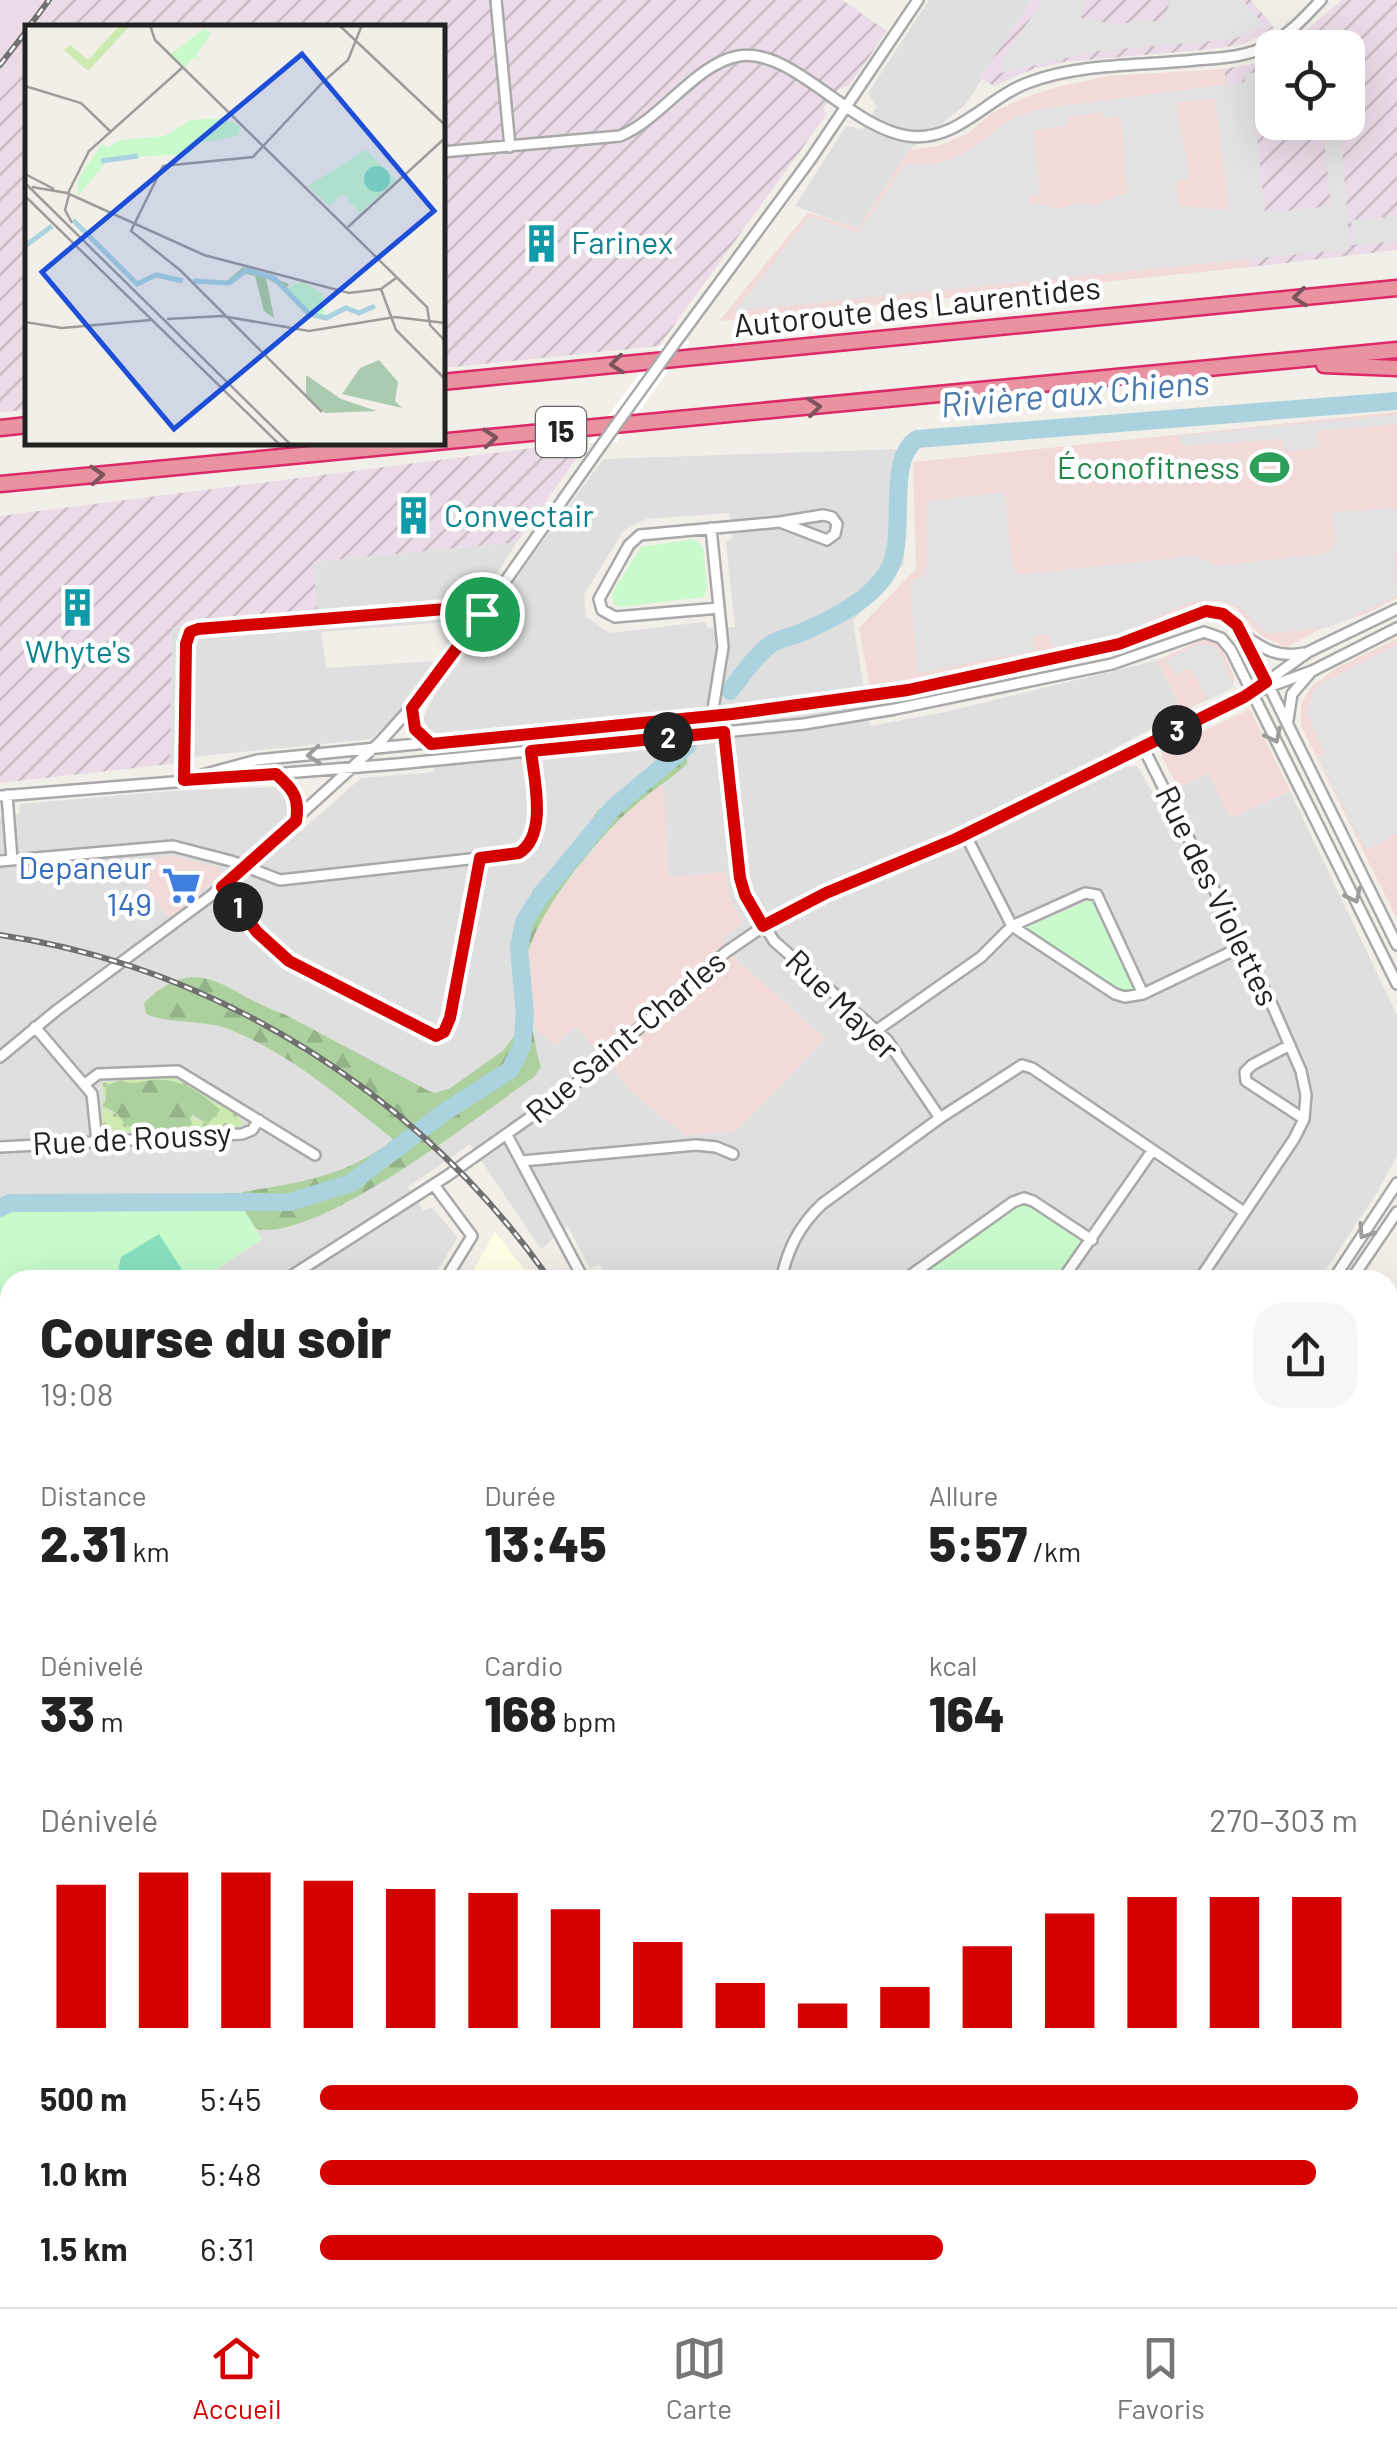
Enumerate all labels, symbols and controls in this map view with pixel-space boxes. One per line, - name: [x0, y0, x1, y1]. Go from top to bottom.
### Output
- inset map: [25, 25, 445, 445]
- map controls: [1255, 30, 1365, 140]
- button: locate: [1255, 30, 1365, 140]
- building icon: Farinex: [520, 222, 562, 264]
- place label: Farinex: [571, 222, 673, 260]
- street label: Autoroute des Laurentides: [731, 267, 1102, 343]
- one-way arrow: [1292, 286, 1308, 308]
- one-way arrow: [608, 353, 624, 375]
- water label: Rivière aux Chiens: [939, 359, 1211, 425]
- one-way arrow: [806, 397, 822, 418]
- road number: 15: [536, 407, 586, 457]
- one-way arrow: [483, 428, 499, 450]
- place label: Éconofitness: [1057, 447, 1240, 485]
- sports icon: Éconofitness: [1249, 447, 1291, 489]
- one-way arrow: [89, 465, 105, 487]
- building icon: Convectair: [393, 495, 435, 537]
- place label: Convectair: [444, 495, 594, 533]
- pin: [440, 572, 525, 657]
- building icon: Whyte's: [57, 586, 99, 628]
- icon: arrive: [455, 587, 510, 642]
- place label: Whyte's: [25, 631, 131, 669]
- pin: 3: [1152, 705, 1202, 755]
- pin: 2: [643, 712, 693, 762]
- text: 3: [1169, 713, 1185, 747]
- text: 2: [660, 720, 676, 754]
- one-way arrow: [1261, 725, 1281, 743]
- one-way arrow: [306, 743, 322, 765]
- street label: Rue des Violettes: [1149, 779, 1288, 1011]
- place label: Depaneur 149: [18, 847, 152, 922]
- supermarket icon: Depaneur 149: [161, 865, 203, 907]
- pin: 1: [213, 882, 263, 932]
- one-way arrow: [1341, 886, 1361, 904]
- text: 1: [233, 890, 243, 924]
- street label: Rue Saint-Charles: [517, 941, 732, 1130]
- street label: Rue Mayer: [779, 941, 908, 1067]
- street label: Rue de Roussy: [31, 1113, 233, 1161]
- one-way arrow: [1359, 1220, 1377, 1239]
- text: Course du soir: [40, 1303, 391, 1369]
- button: share: [1253, 1303, 1358, 1408]
- text: 19:08: [40, 1374, 113, 1412]
- text: Distance: [40, 1478, 147, 1512]
- text: Durée: [484, 1478, 556, 1512]
- text: Allure: [929, 1478, 999, 1512]
- text: 2.31: [40, 1512, 127, 1572]
- text: 13:45: [484, 1512, 607, 1572]
- text: 5:57: [929, 1512, 1027, 1572]
- text: km: [127, 1534, 170, 1568]
- text: /km: [1027, 1534, 1081, 1568]
- text: Dénivelé: [40, 1648, 144, 1682]
- text: Cardio: [484, 1648, 563, 1682]
- text: kcal: [929, 1648, 977, 1682]
- text: 33: [40, 1682, 95, 1742]
- text: 168: [484, 1682, 557, 1742]
- text: 164: [929, 1682, 1005, 1742]
- text: m: [95, 1704, 124, 1738]
- text: bpm: [557, 1704, 616, 1738]
- text: Dénivelé: [40, 1800, 158, 1838]
- text: 270–303 m: [1209, 1800, 1358, 1838]
- text: 500 m: [40, 2079, 127, 2117]
- text: 5:45: [200, 2079, 261, 2117]
- text: 1.0 km: [40, 2154, 128, 2192]
- text: 5:48: [200, 2154, 262, 2192]
- text: 1.5 km: [40, 2229, 127, 2267]
- text: 6:31: [200, 2229, 255, 2267]
- tab: Accueil: [192, 2331, 281, 2425]
- tab: Carte: [666, 2331, 732, 2425]
- tab: Favoris: [1117, 2331, 1205, 2425]

